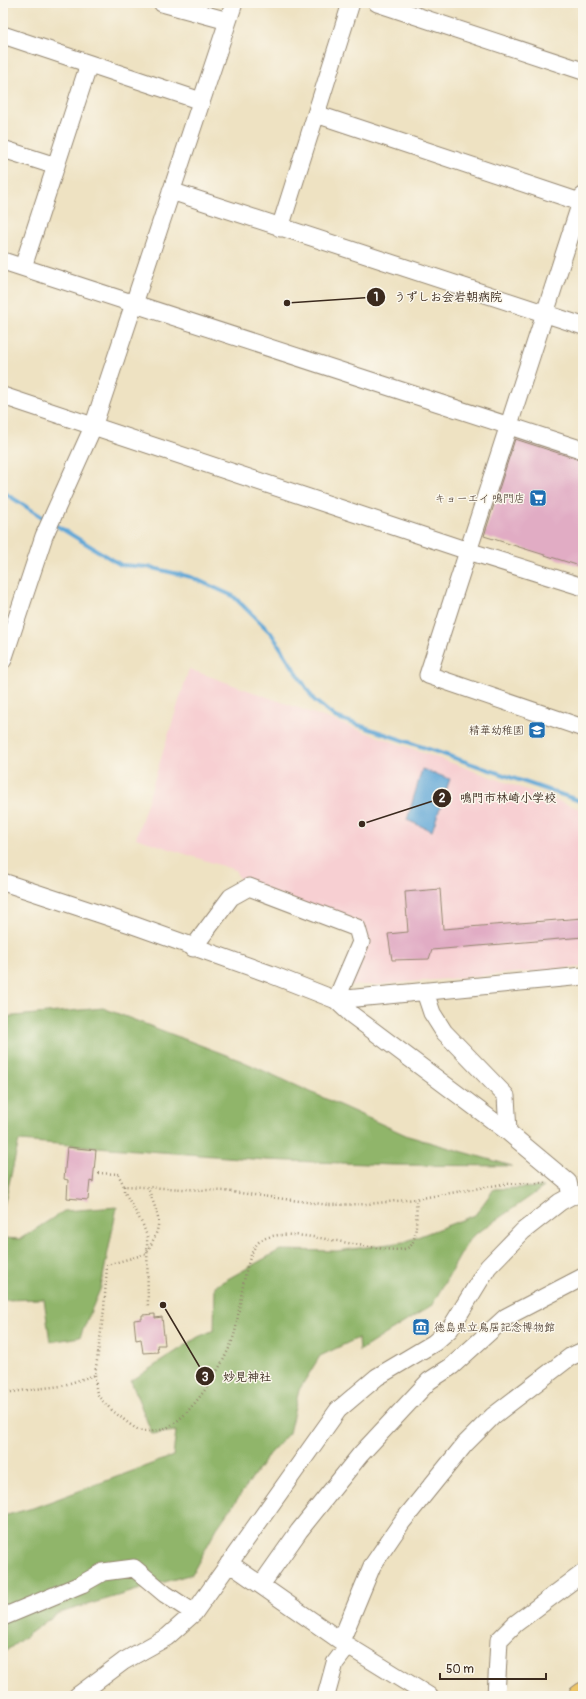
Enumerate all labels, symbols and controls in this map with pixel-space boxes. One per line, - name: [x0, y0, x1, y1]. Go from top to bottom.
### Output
- callout: うずしお会岩朝病院: [366, 285, 510, 309]
- text: 1: [374, 290, 378, 305]
- text: うずしお会岩朝病院: [394, 290, 502, 305]
- supermarket icon: キョーエイ 鳴門店: [528, 488, 548, 508]
- place label: キョーエイ 鳴門店: [435, 492, 525, 505]
- school or university icon: 精華幼稚園: [527, 720, 547, 740]
- place label: 精華幼稚園: [469, 724, 524, 737]
- callout: 鳴門市林崎小学校: [432, 786, 564, 810]
- text: 2: [439, 791, 446, 806]
- text: 鳴門市林崎小学校: [460, 791, 556, 806]
- museum icon: 徳島県立鳥居記念博物館: [411, 1317, 431, 1337]
- place label: 徳島県立鳥居記念博物館: [434, 1321, 555, 1334]
- callout: 妙見神社: [195, 1364, 279, 1388]
- text: 3: [202, 1370, 209, 1385]
- text: 妙見神社: [223, 1370, 271, 1385]
- scale bar: [440, 1655, 546, 1681]
- text: 50 m: [446, 1662, 474, 1677]

